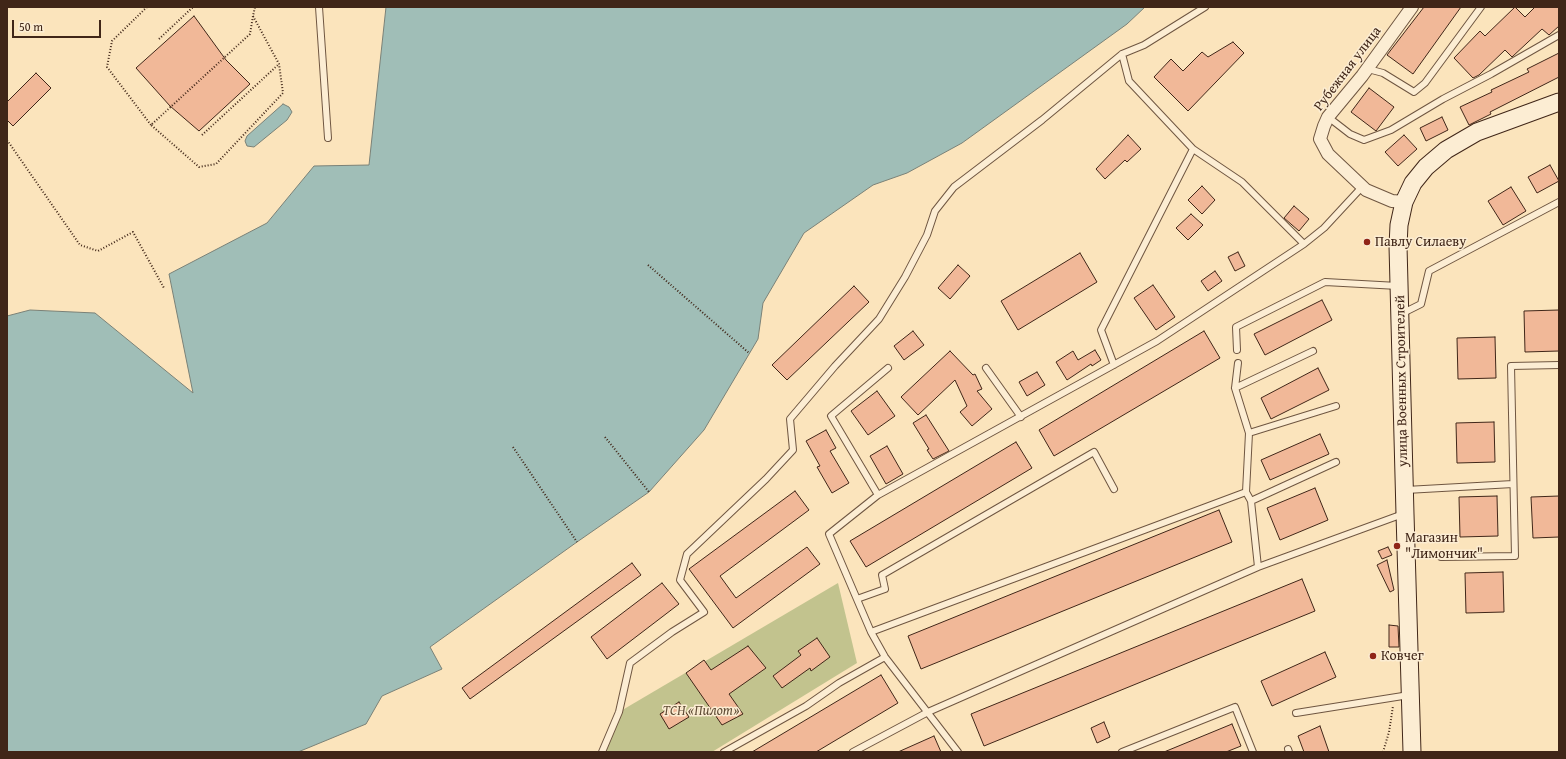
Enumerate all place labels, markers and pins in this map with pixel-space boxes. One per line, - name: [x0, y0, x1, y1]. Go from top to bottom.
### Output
- place label: Павлу Силаеву: [1375, 234, 1466, 250]
- marker: Павлу Силаеву: [1362, 237, 1372, 247]
- place label: Магазин "Лимончик": [1405, 530, 1483, 562]
- marker: Магазин "Лимончик": [1392, 541, 1402, 551]
- place label: Ковчег: [1381, 648, 1424, 664]
- marker: Ковчег: [1368, 651, 1378, 661]

